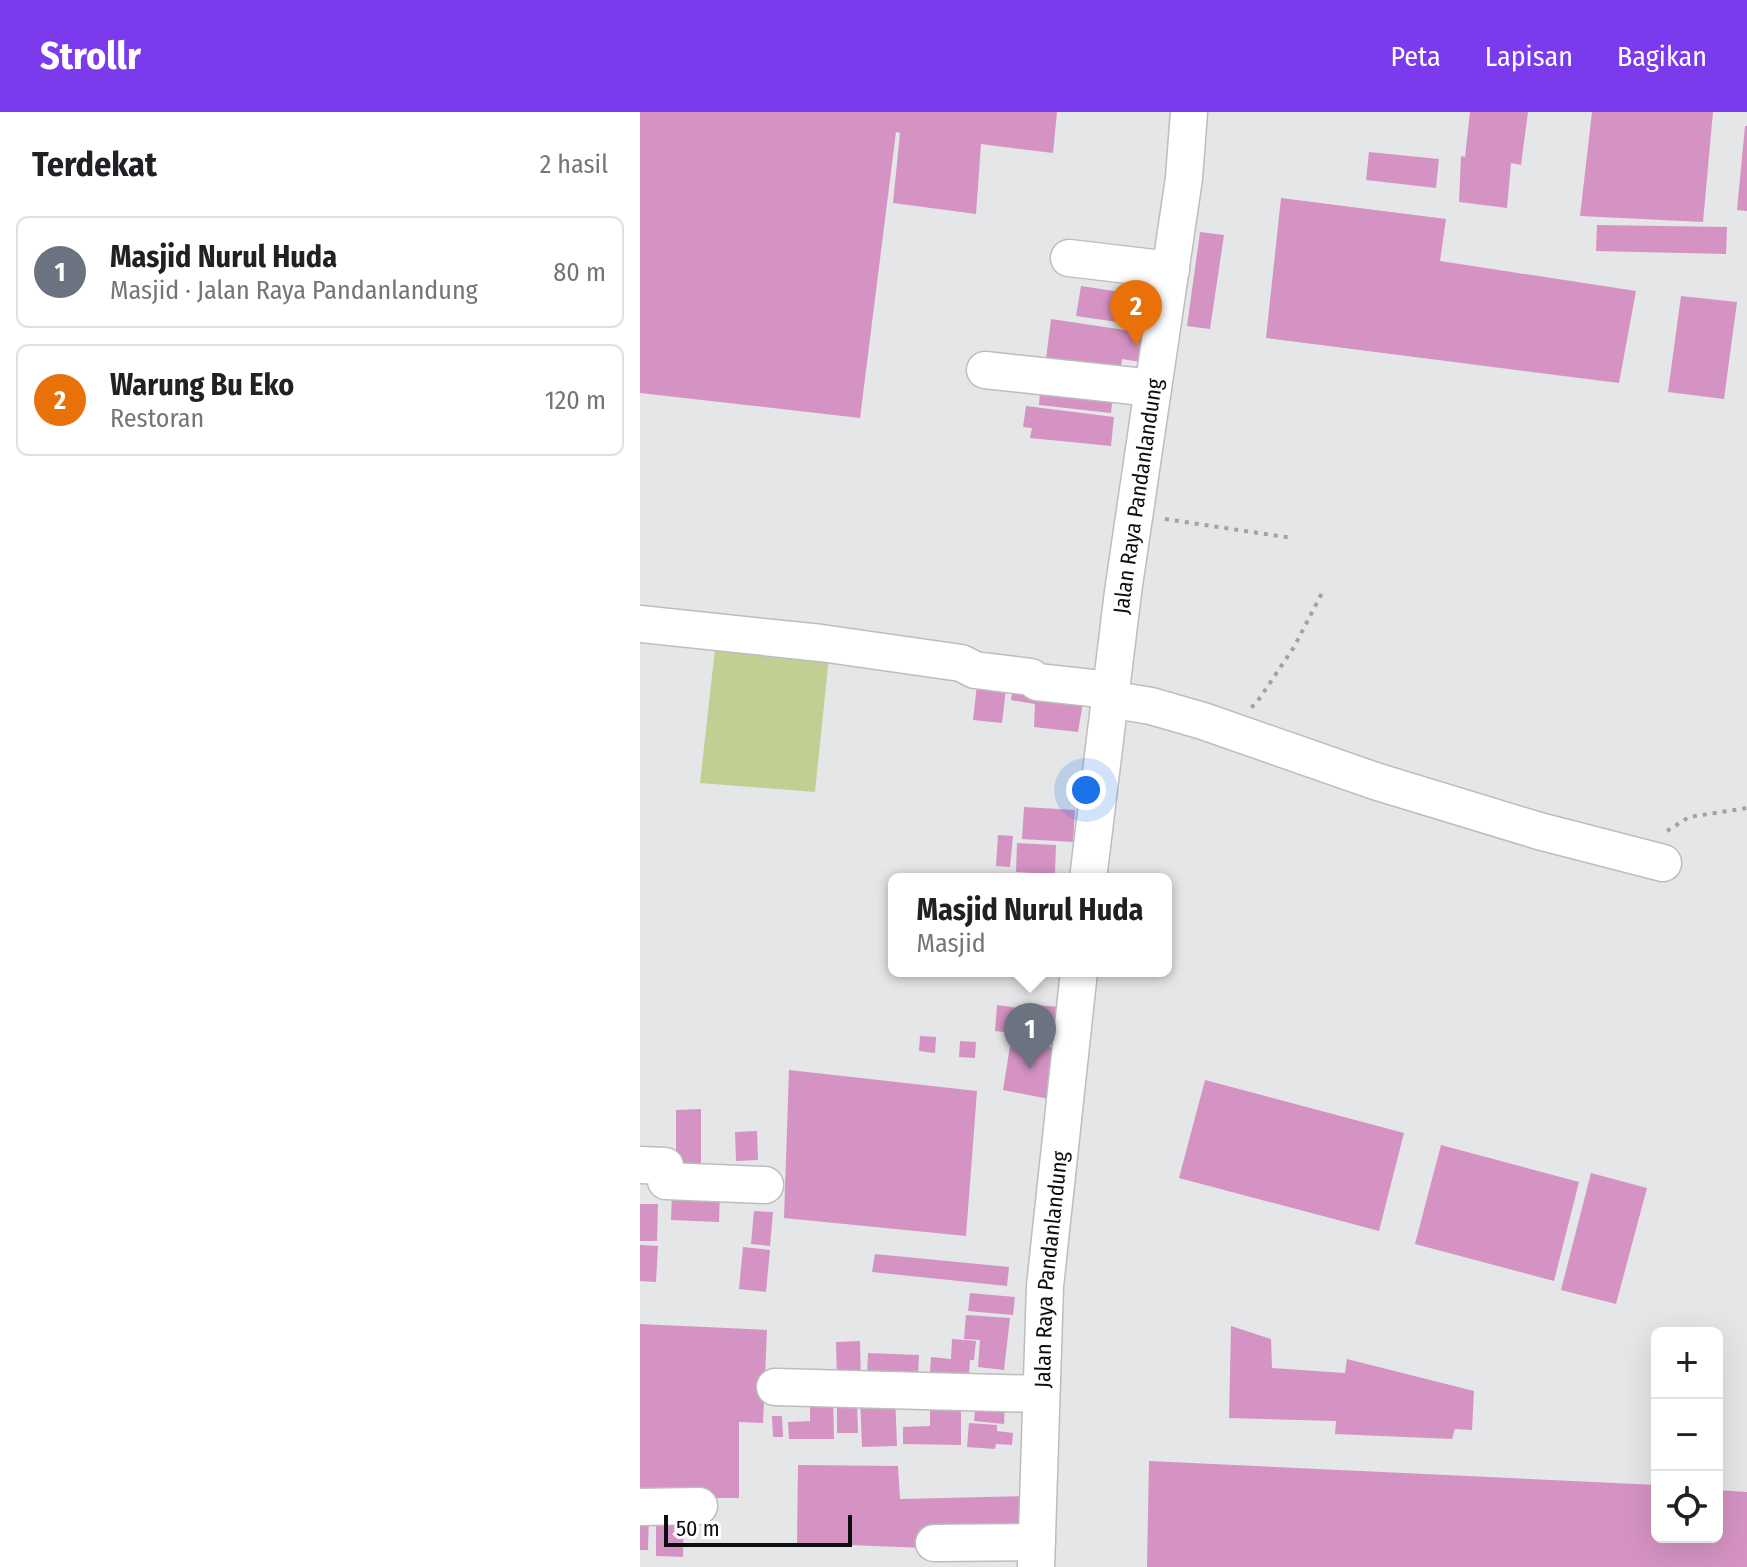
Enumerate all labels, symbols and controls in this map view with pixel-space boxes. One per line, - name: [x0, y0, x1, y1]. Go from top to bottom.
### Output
- text: Strollr: [40, 33, 141, 79]
- text: Peta: [1390, 40, 1441, 73]
- text: Lapisan: [1485, 40, 1573, 73]
- text: Bagikan: [1617, 40, 1707, 73]
- text: Terdekat: [32, 144, 157, 185]
- text: 2 hasil: [540, 149, 608, 180]
- text: Masjid Nurul Huda: [110, 239, 337, 275]
- text: 1: [55, 257, 66, 288]
- text: 80 m: [553, 257, 606, 288]
- text: Masjid · Jalan Raya Pandanlandung: [110, 275, 478, 306]
- pin: 2: [1110, 280, 1162, 346]
- text: Warung Bu Eko: [110, 367, 294, 403]
- street label: Jalan Raya Pandanlandung: [1107, 376, 1168, 616]
- text: 2: [54, 385, 66, 416]
- text: 120 m: [545, 385, 606, 416]
- text: Restoran: [110, 403, 204, 434]
- your location: [1066, 770, 1106, 810]
- popup: [888, 873, 1172, 977]
- text: Masjid Nurul Huda: [916, 892, 1144, 928]
- text: Masjid: [916, 928, 986, 959]
- pin: 1: [1004, 1003, 1056, 1069]
- street label: Jalan Raya Pandanlandung: [1029, 1149, 1074, 1388]
- map controls: [1651, 1327, 1723, 1543]
- button: +: [1651, 1327, 1723, 1399]
- button: −: [1651, 1399, 1723, 1471]
- button: locate: [1651, 1471, 1723, 1543]
- scale bar: [664, 1511, 852, 1547]
- text: 50 m: [676, 1515, 720, 1542]

